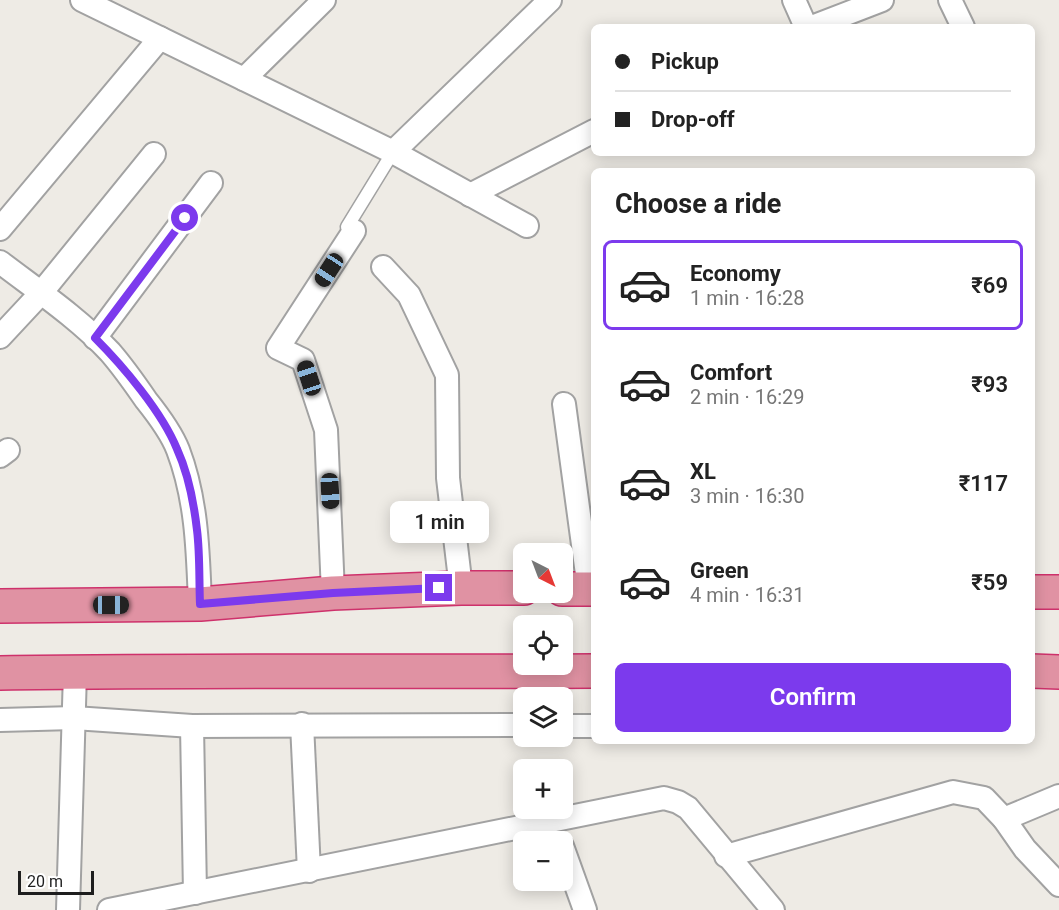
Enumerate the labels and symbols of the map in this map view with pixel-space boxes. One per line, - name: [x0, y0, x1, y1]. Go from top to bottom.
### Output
- route start: [171, 204, 198, 231]
- car: [312, 250, 346, 290]
- car: [295, 358, 323, 398]
- car: [320, 473, 340, 509]
- callout: 1 min: [390, 501, 488, 543]
- north arrow: [513, 543, 573, 603]
- route end: [425, 574, 452, 601]
- car: [93, 596, 129, 614]
- scale bar: [18, 868, 94, 896]

